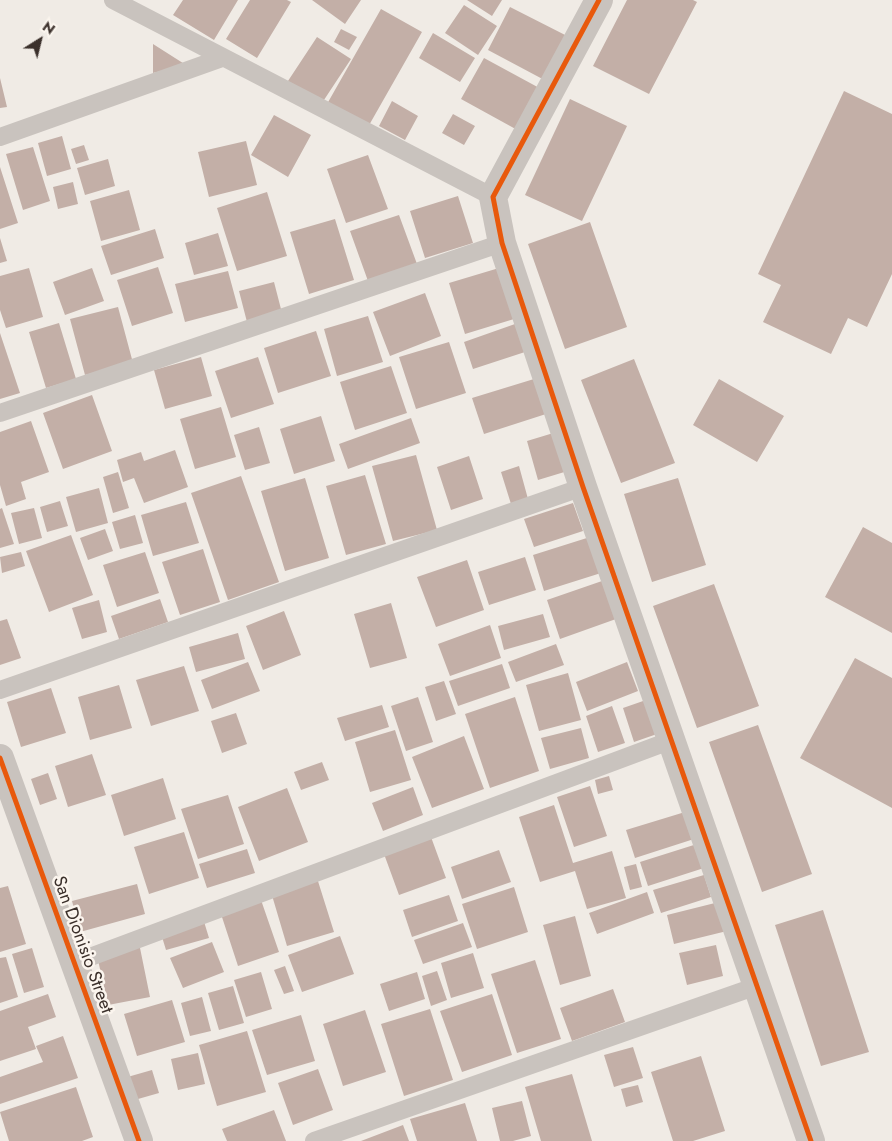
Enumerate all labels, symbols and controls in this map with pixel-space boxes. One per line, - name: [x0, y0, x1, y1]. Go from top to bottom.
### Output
- north arrow: [15, 15, 65, 65]
- text: N: [38, 17, 59, 39]
- street label: San Dionisio Street: [47, 873, 117, 1017]

